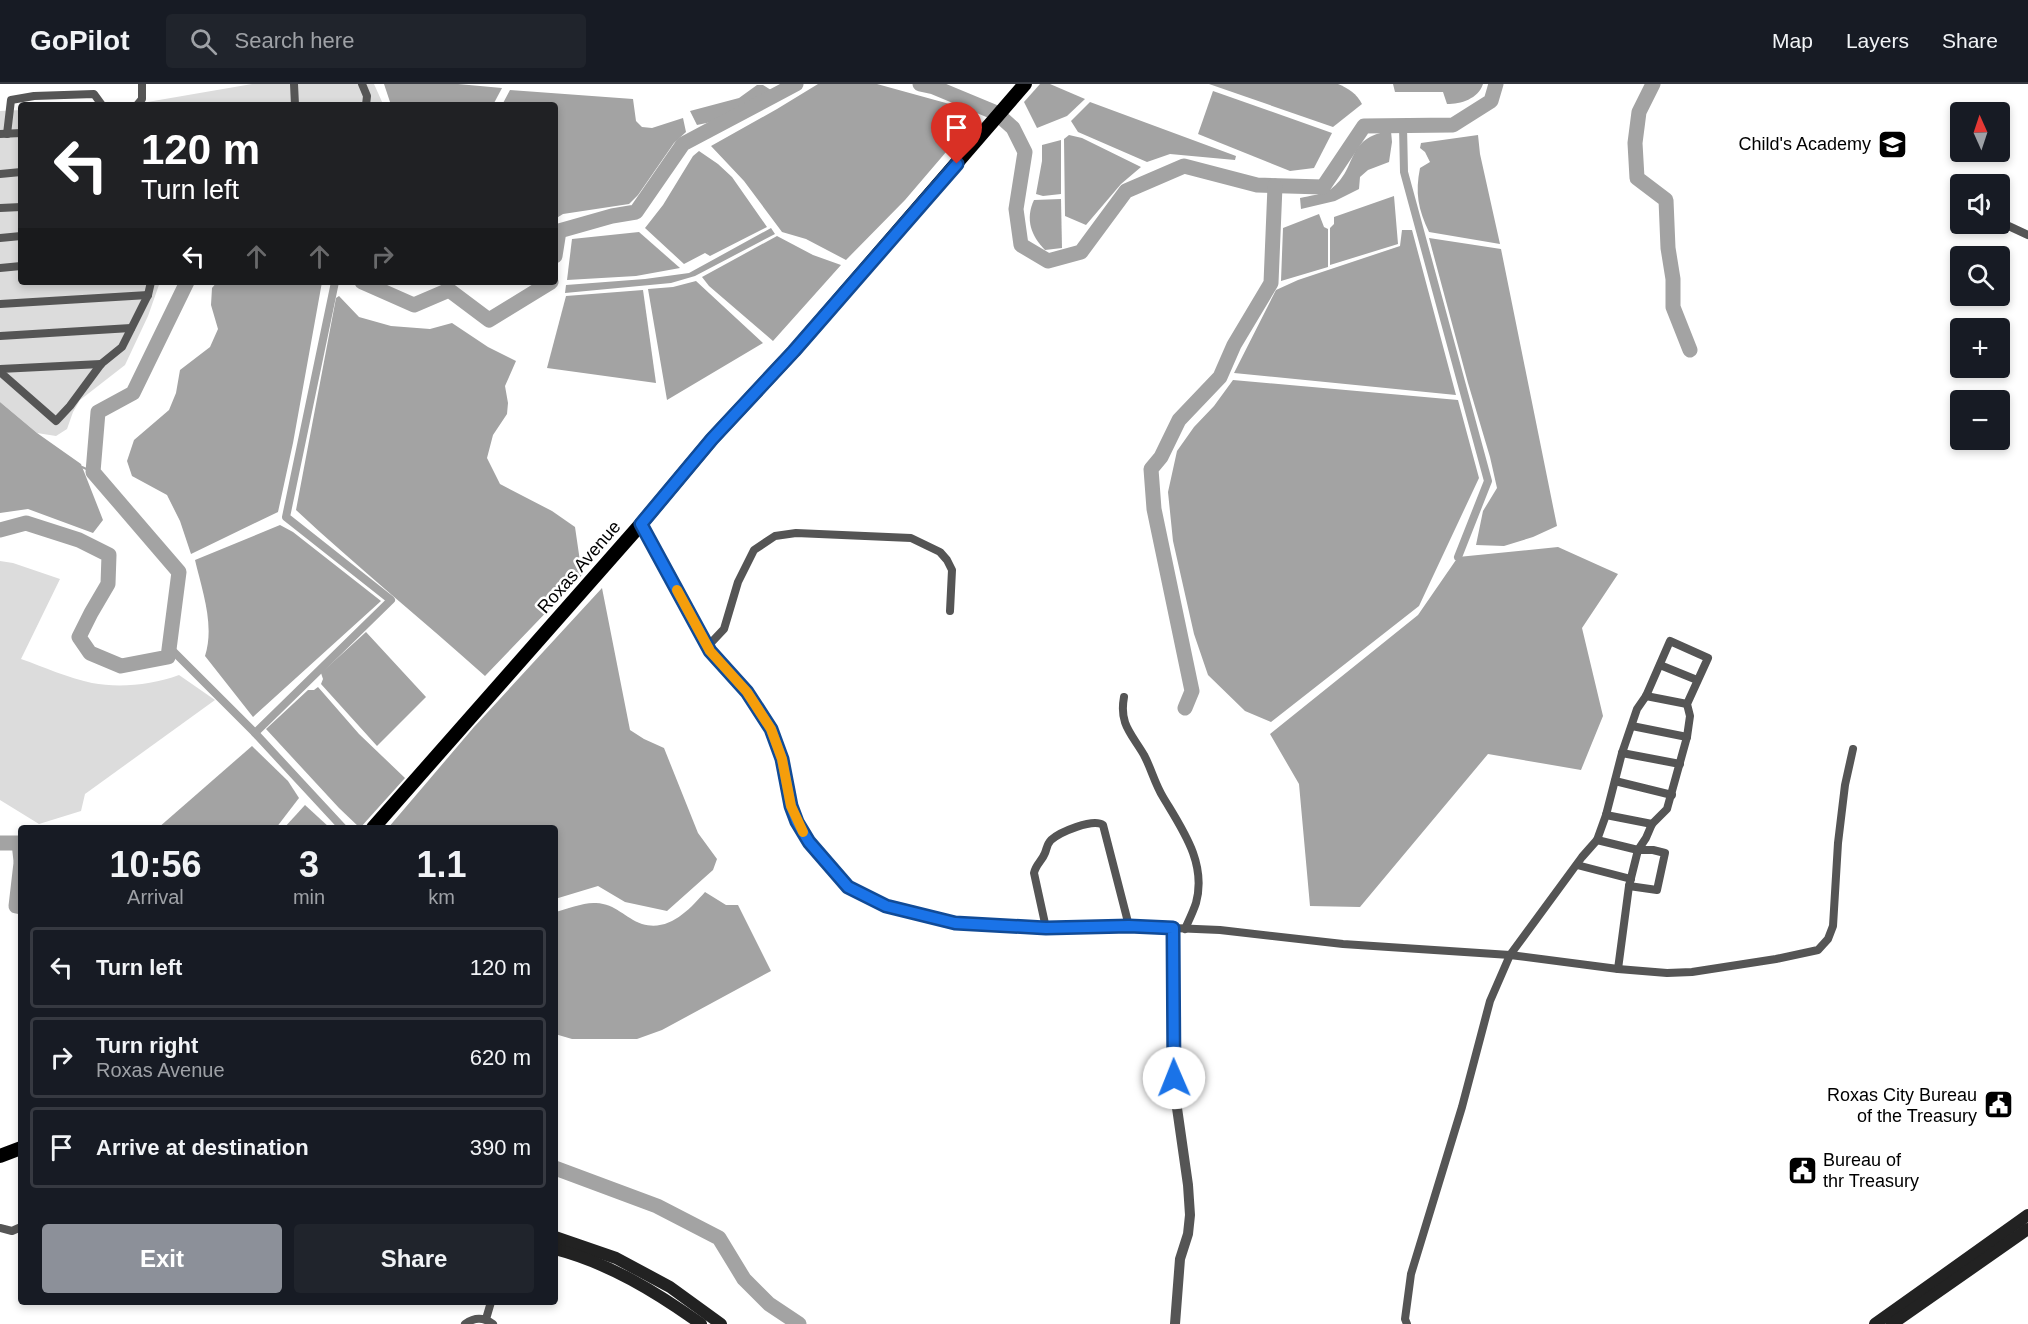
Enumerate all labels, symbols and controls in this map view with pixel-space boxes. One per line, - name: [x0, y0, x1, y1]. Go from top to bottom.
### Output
- search box: [166, 14, 586, 68]
- text: GoPilot: [30, 25, 130, 56]
- icon: search: [187, 25, 220, 58]
- text: Search here: [235, 28, 354, 53]
- text: Map: [1772, 29, 1813, 52]
- text: Layers: [1846, 29, 1909, 52]
- text: Share: [1942, 29, 1998, 52]
- pin: [931, 102, 982, 164]
- north arrow: [1950, 102, 2010, 162]
- map controls: [1950, 102, 2010, 450]
- icon: arrive: [940, 111, 973, 144]
- icon: left: [42, 126, 120, 204]
- text: 120 m: [141, 126, 260, 173]
- school or university icon: Child's Academy: [1876, 128, 1908, 160]
- place label: Child's Academy: [1739, 134, 1871, 154]
- button: sound: [1950, 174, 2010, 234]
- text: Turn left: [141, 175, 239, 205]
- icon: left: [177, 240, 210, 273]
- icon: ahead: [240, 240, 273, 273]
- icon: ahead: [303, 240, 336, 273]
- icon: right: [366, 240, 399, 273]
- button: search: [1950, 246, 2010, 306]
- button: +: [1950, 318, 2010, 378]
- button: −: [1950, 390, 2010, 450]
- street label: Roxas Avenue: [533, 517, 625, 617]
- text: 10:56: [109, 844, 201, 885]
- text: 3: [299, 844, 319, 885]
- text: 1.1: [417, 844, 467, 885]
- text: Arrival: [127, 886, 184, 908]
- text: min: [293, 886, 325, 908]
- text: km: [428, 886, 455, 908]
- icon: left: [45, 951, 78, 984]
- text: Turn left: [96, 955, 182, 980]
- text: 120 m: [470, 955, 531, 980]
- text: Turn right: [96, 1033, 198, 1058]
- icon: right: [45, 1041, 78, 1074]
- text: 620 m: [470, 1045, 531, 1070]
- position arrow: [1142, 1046, 1206, 1110]
- text: Roxas Avenue: [96, 1059, 225, 1081]
- place label: Roxas City Bureau of the Treasury: [1827, 1085, 1977, 1126]
- public building icon: Roxas City Bureau of the Treasury: [1982, 1089, 2014, 1121]
- icon: arrive: [45, 1131, 78, 1164]
- text: Arrive at destination: [96, 1135, 309, 1160]
- text: 390 m: [470, 1135, 531, 1160]
- place label: Bureau of thr Treasury: [1823, 1150, 1919, 1191]
- public building icon: Bureau of thr Treasury: [1786, 1154, 1818, 1186]
- button: Exit: [42, 1224, 282, 1293]
- button: Share: [294, 1224, 534, 1293]

